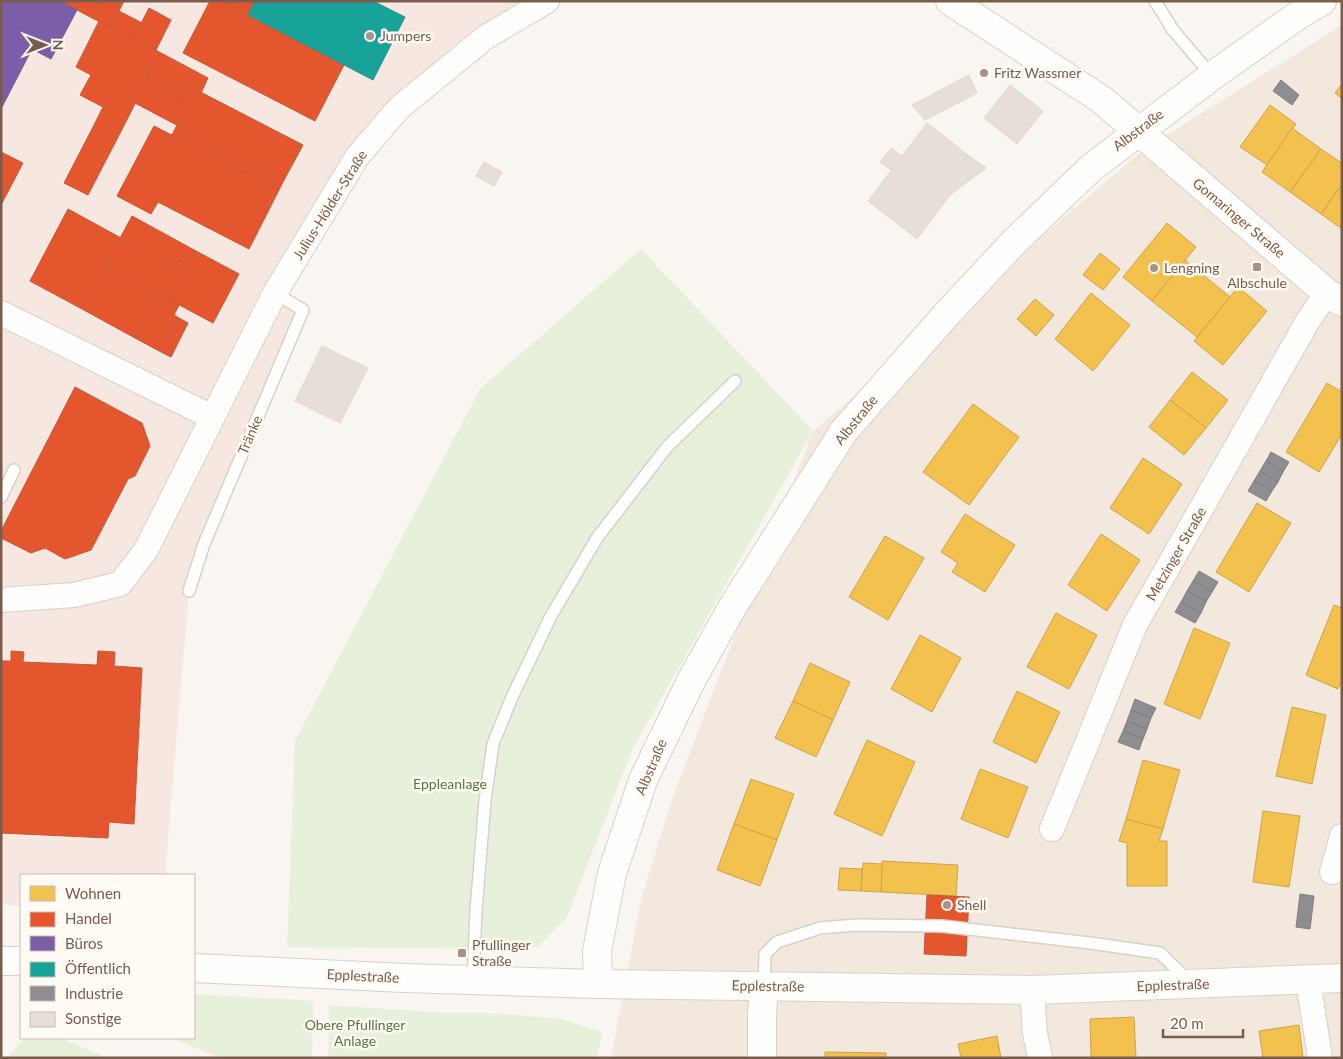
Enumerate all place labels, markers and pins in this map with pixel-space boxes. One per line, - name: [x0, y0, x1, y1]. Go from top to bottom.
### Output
- place label: Jumpers: [380, 27, 431, 44]
- marker: Jumpers: [364, 30, 376, 42]
- place label: Fritz Wassmer: [994, 64, 1081, 81]
- marker: Fritz Wassmer: [978, 67, 990, 79]
- place label: Lengning: [1164, 259, 1219, 276]
- marker: Albschule: [1251, 261, 1263, 273]
- marker: Lengning: [1148, 262, 1160, 274]
- place label: Albschule: [1227, 274, 1287, 291]
- place label: Shell: [957, 896, 986, 913]
- marker: Shell: [941, 899, 953, 911]
- place label: Pfullinger Straße: [472, 936, 531, 969]
- marker: Pfullinger Straße: [456, 947, 468, 959]

